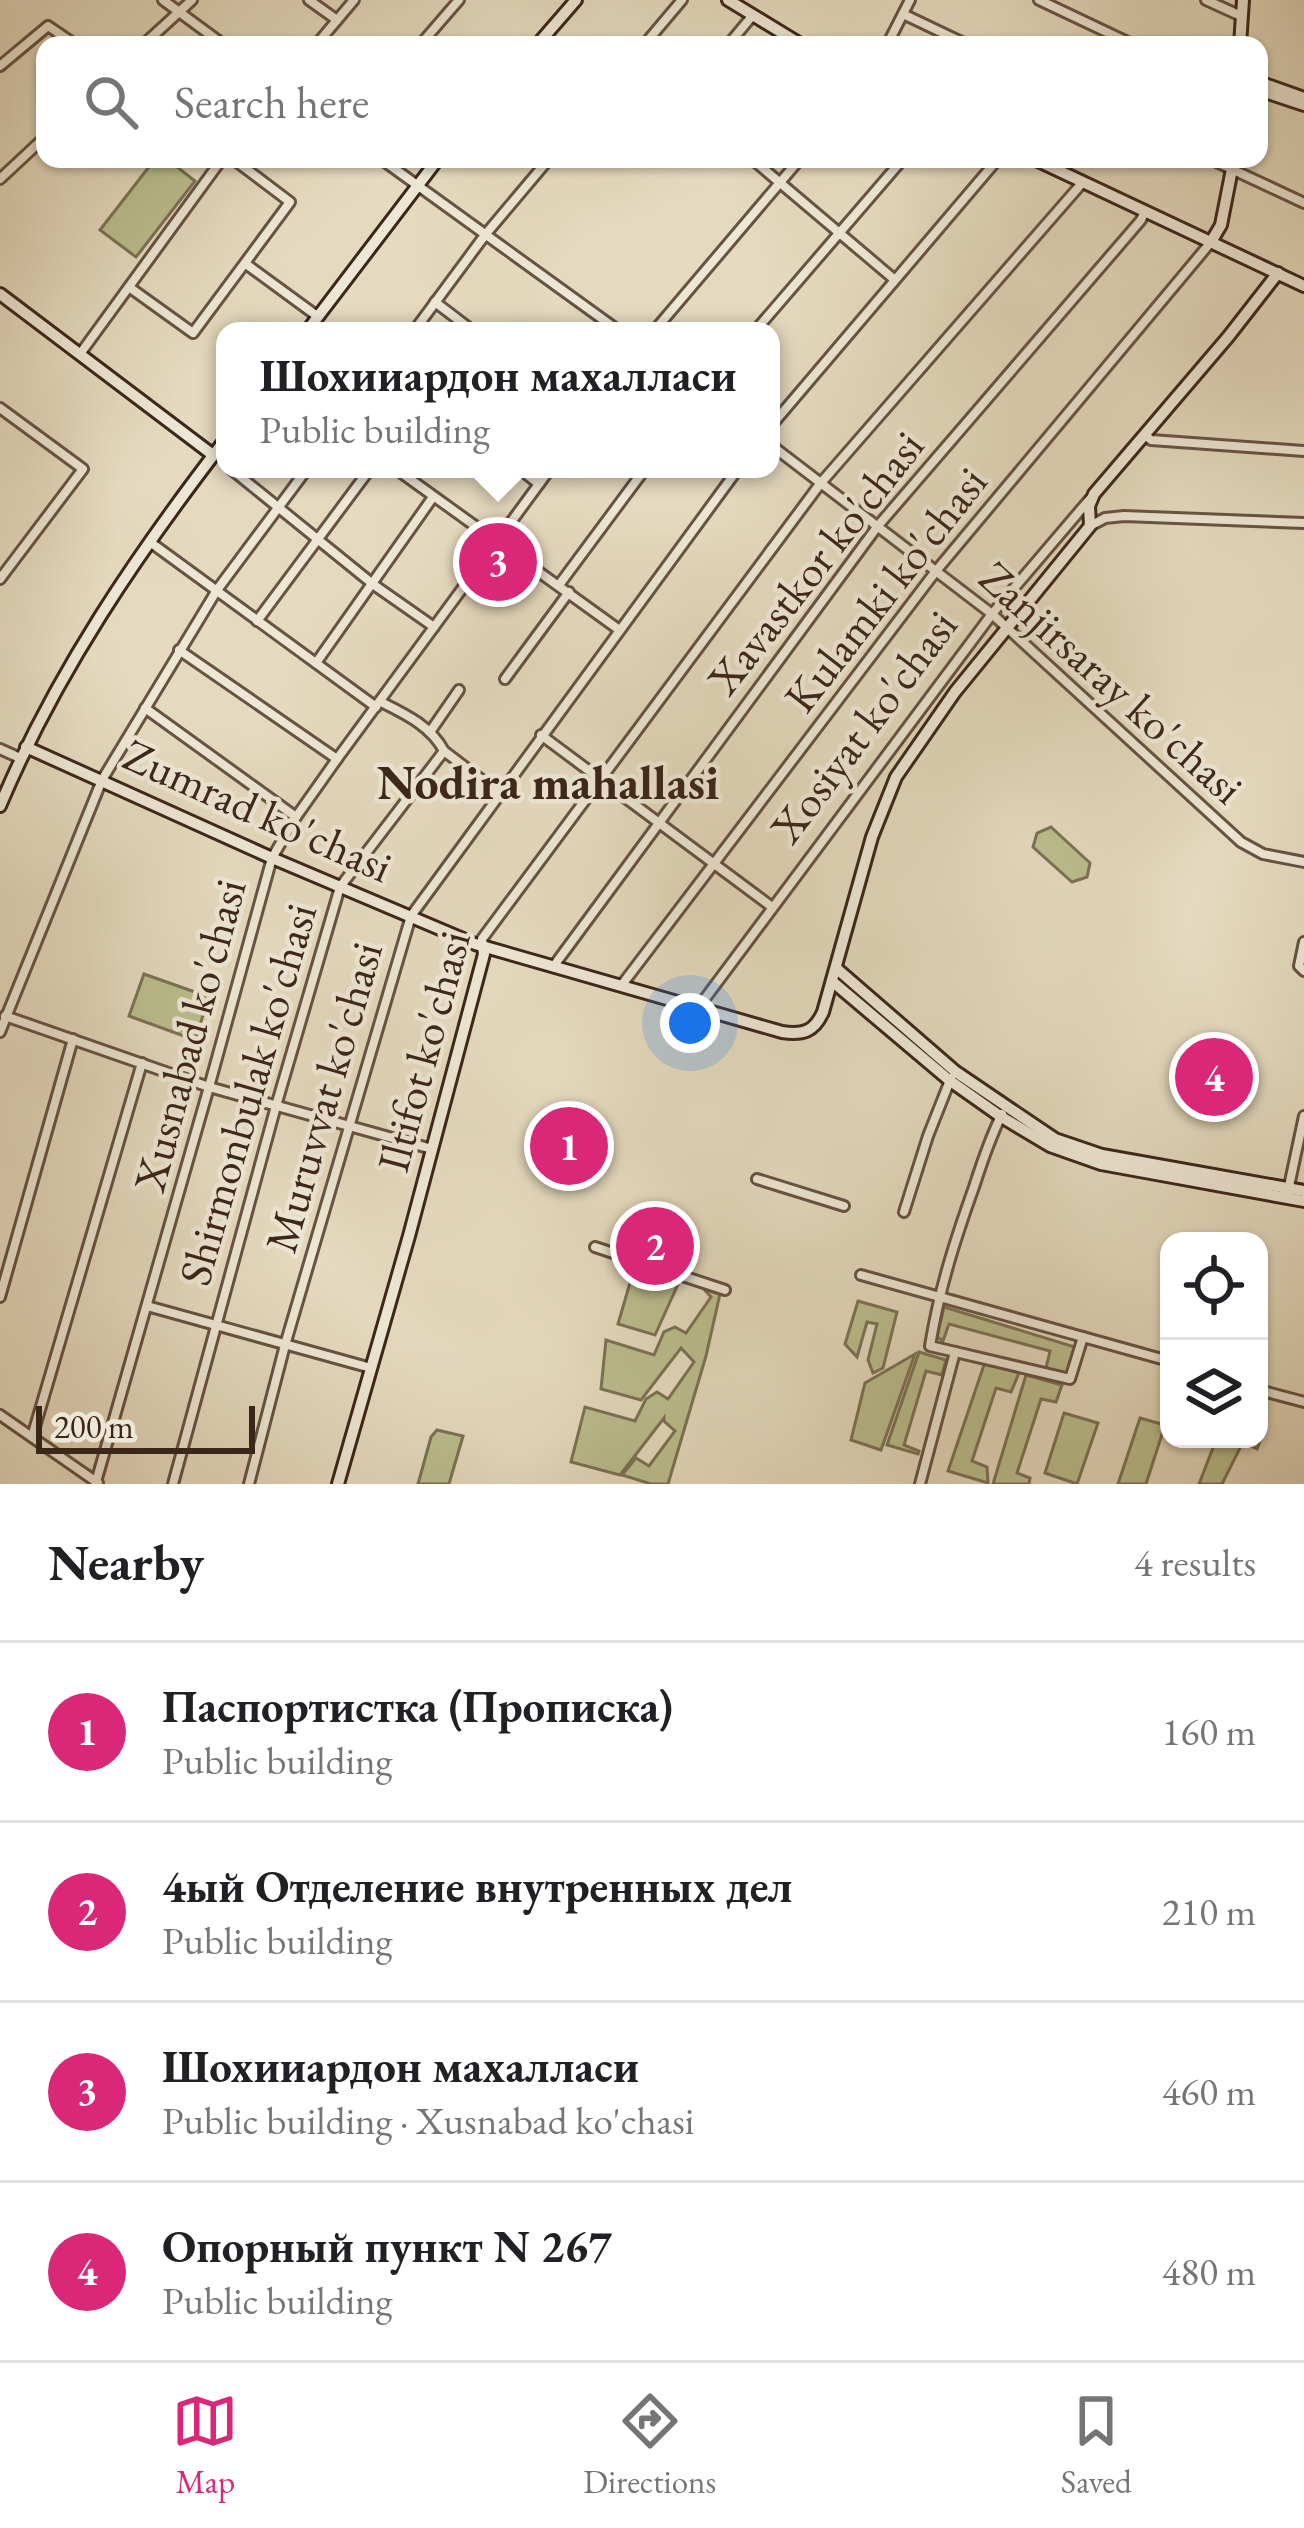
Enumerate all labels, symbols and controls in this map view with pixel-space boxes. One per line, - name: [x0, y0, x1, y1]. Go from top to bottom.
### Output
- search box: [36, 36, 1268, 168]
- icon: search: [78, 69, 144, 135]
- text: Search here: [174, 73, 369, 131]
- popup: [216, 322, 780, 478]
- text: Шохииардон махалласи: [259, 346, 737, 404]
- text: Public building: [259, 404, 490, 455]
- street label: Xavastkor ko'chasi: [693, 418, 936, 706]
- street label: Kulamki ko'chasi: [771, 454, 999, 724]
- pin: 3: [459, 517, 537, 607]
- street label: Zanjirsaray ko'chasi: [968, 548, 1256, 816]
- street label: Xosiyat ko'chasi: [756, 598, 970, 855]
- street label: Zumrad ko'chasi: [115, 725, 401, 895]
- district label: Nodira mahallasi: [377, 751, 719, 813]
- street label: Xusnabad ko'chasi: [119, 872, 259, 1199]
- street label: Shirmonbulak ko'chasi: [165, 896, 329, 1292]
- street label: Iltifot ko'chasi: [363, 924, 483, 1178]
- street label: Muruvvat ko'chasi: [251, 935, 395, 1259]
- your location: [660, 993, 720, 1053]
- pin: 4: [1175, 1032, 1253, 1122]
- pin: 1: [530, 1101, 608, 1191]
- pin: 2: [616, 1201, 694, 1291]
- map controls: [1160, 1232, 1268, 1448]
- button: locate: [1160, 1232, 1268, 1340]
- button: layers: [1160, 1340, 1268, 1448]
- scale bar: [36, 1400, 255, 1453]
- text: 200 m: [54, 1405, 134, 1448]
- text: Nearby: [48, 1529, 204, 1595]
- text: 4 results: [1134, 1537, 1256, 1588]
- text: Паспортистка (Прописка): [162, 1677, 673, 1735]
- text: 1: [77, 1706, 97, 1757]
- text: 160 m: [1162, 1706, 1256, 1757]
- text: Public building: [162, 1735, 393, 1786]
- text: 4ый Отделение внутренных дел: [162, 1857, 792, 1915]
- text: 2: [77, 1886, 97, 1937]
- text: 210 m: [1162, 1886, 1256, 1937]
- text: Public building: [162, 1915, 393, 1966]
- text: Шохииардон махалласи: [162, 2037, 639, 2095]
- text: 3: [77, 2066, 97, 2117]
- text: 460 m: [1162, 2066, 1256, 2117]
- text: Public building · Xusnabad ko'chasi: [162, 2095, 694, 2146]
- text: Опорный пункт N 267: [162, 2217, 612, 2275]
- text: 4: [77, 2246, 97, 2297]
- text: 480 m: [1162, 2246, 1256, 2297]
- text: Public building: [162, 2275, 393, 2326]
- tab: Map: [172, 2388, 238, 2503]
- tab: Directions: [583, 2388, 716, 2503]
- tab: Saved: [1061, 2388, 1132, 2503]

